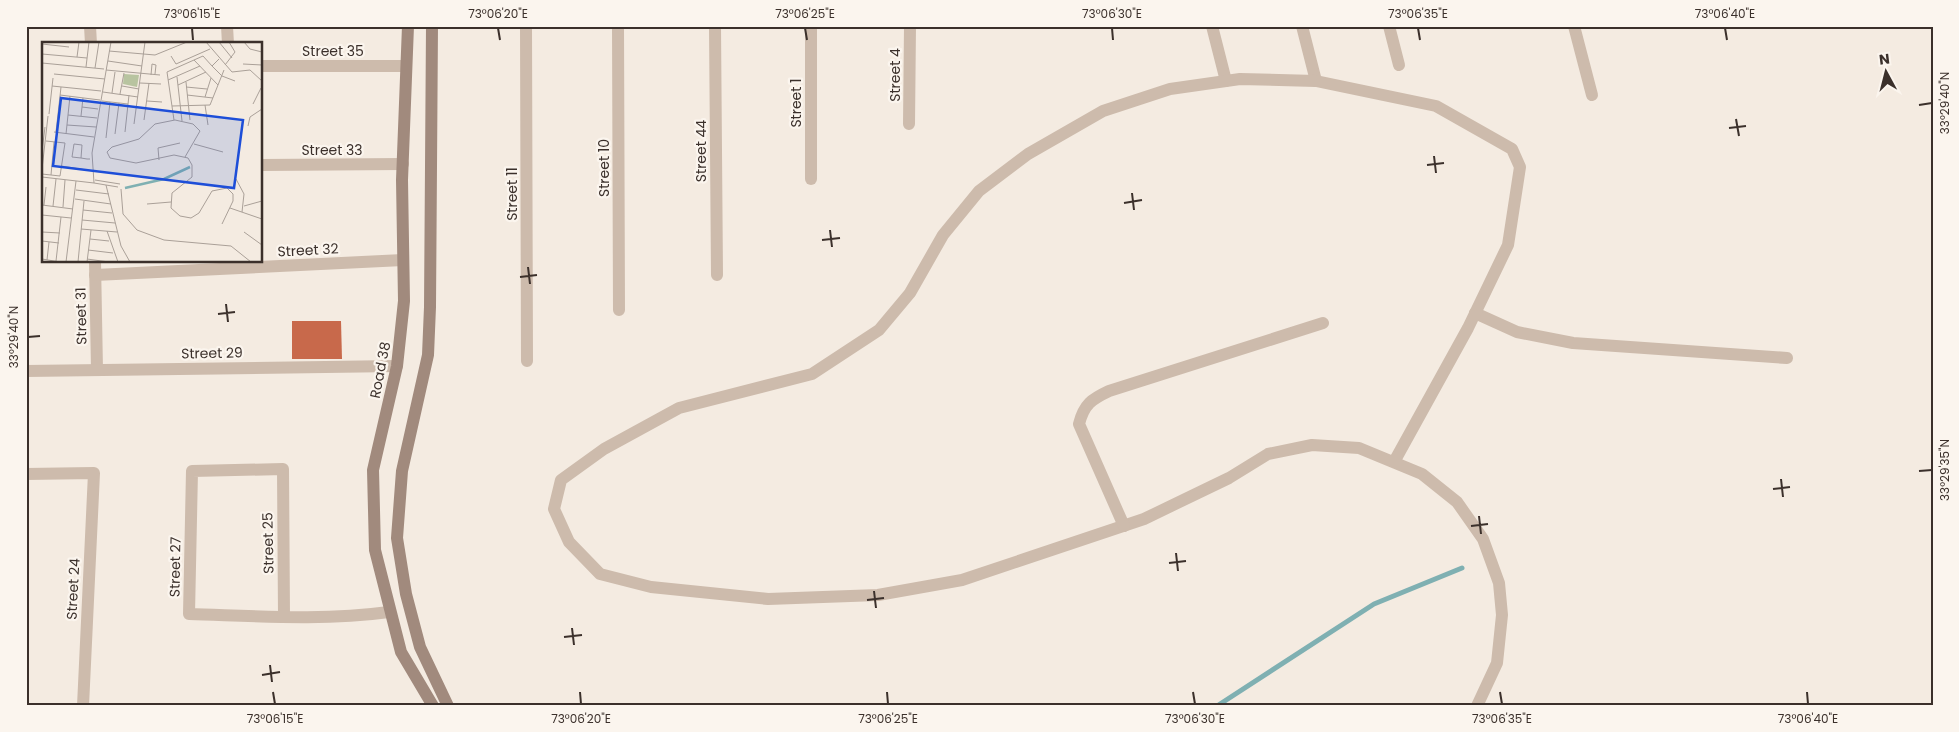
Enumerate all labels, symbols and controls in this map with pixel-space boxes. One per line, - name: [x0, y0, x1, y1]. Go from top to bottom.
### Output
- text: 73°06'15"E: [164, 5, 220, 22]
- text: 73°06'20"E: [468, 5, 528, 22]
- text: 73°06'25"E: [775, 5, 835, 22]
- text: 73°06'30"E: [1082, 5, 1142, 22]
- text: 73°06'35"E: [1388, 5, 1448, 22]
- text: 73°06'40"E: [1695, 5, 1755, 22]
- street label: Street 35: [302, 41, 364, 61]
- inset map: [42, 42, 262, 262]
- street label: Street 4: [885, 48, 905, 102]
- north arrow: [1862, 48, 1912, 98]
- text: N: [1878, 49, 1891, 70]
- text: 33°29'40"N: [1936, 72, 1953, 134]
- street label: Street 1: [786, 78, 806, 128]
- street label: Street 44: [691, 120, 711, 182]
- street label: Street 10: [594, 139, 614, 197]
- street label: Street 33: [301, 140, 363, 160]
- street label: Street 11: [502, 167, 522, 221]
- street label: Street 32: [277, 238, 339, 262]
- street label: Street 31: [71, 287, 91, 345]
- text: 33°29'40"N: [5, 306, 22, 368]
- street label: Road 38: [365, 340, 395, 400]
- street label: Street 29: [181, 342, 243, 364]
- text: 33°29'35"N: [1936, 439, 1953, 501]
- street label: Street 25: [257, 512, 279, 574]
- street label: Street 27: [164, 536, 186, 597]
- street label: Street 24: [61, 558, 85, 620]
- text: 73°06'15"E: [247, 710, 303, 727]
- text: 73°06'20"E: [551, 710, 611, 727]
- text: 73°06'25"E: [858, 710, 918, 727]
- text: 73°06'30"E: [1165, 710, 1225, 727]
- text: 73°06'35"E: [1472, 710, 1532, 727]
- text: 73°06'40"E: [1778, 710, 1838, 727]

